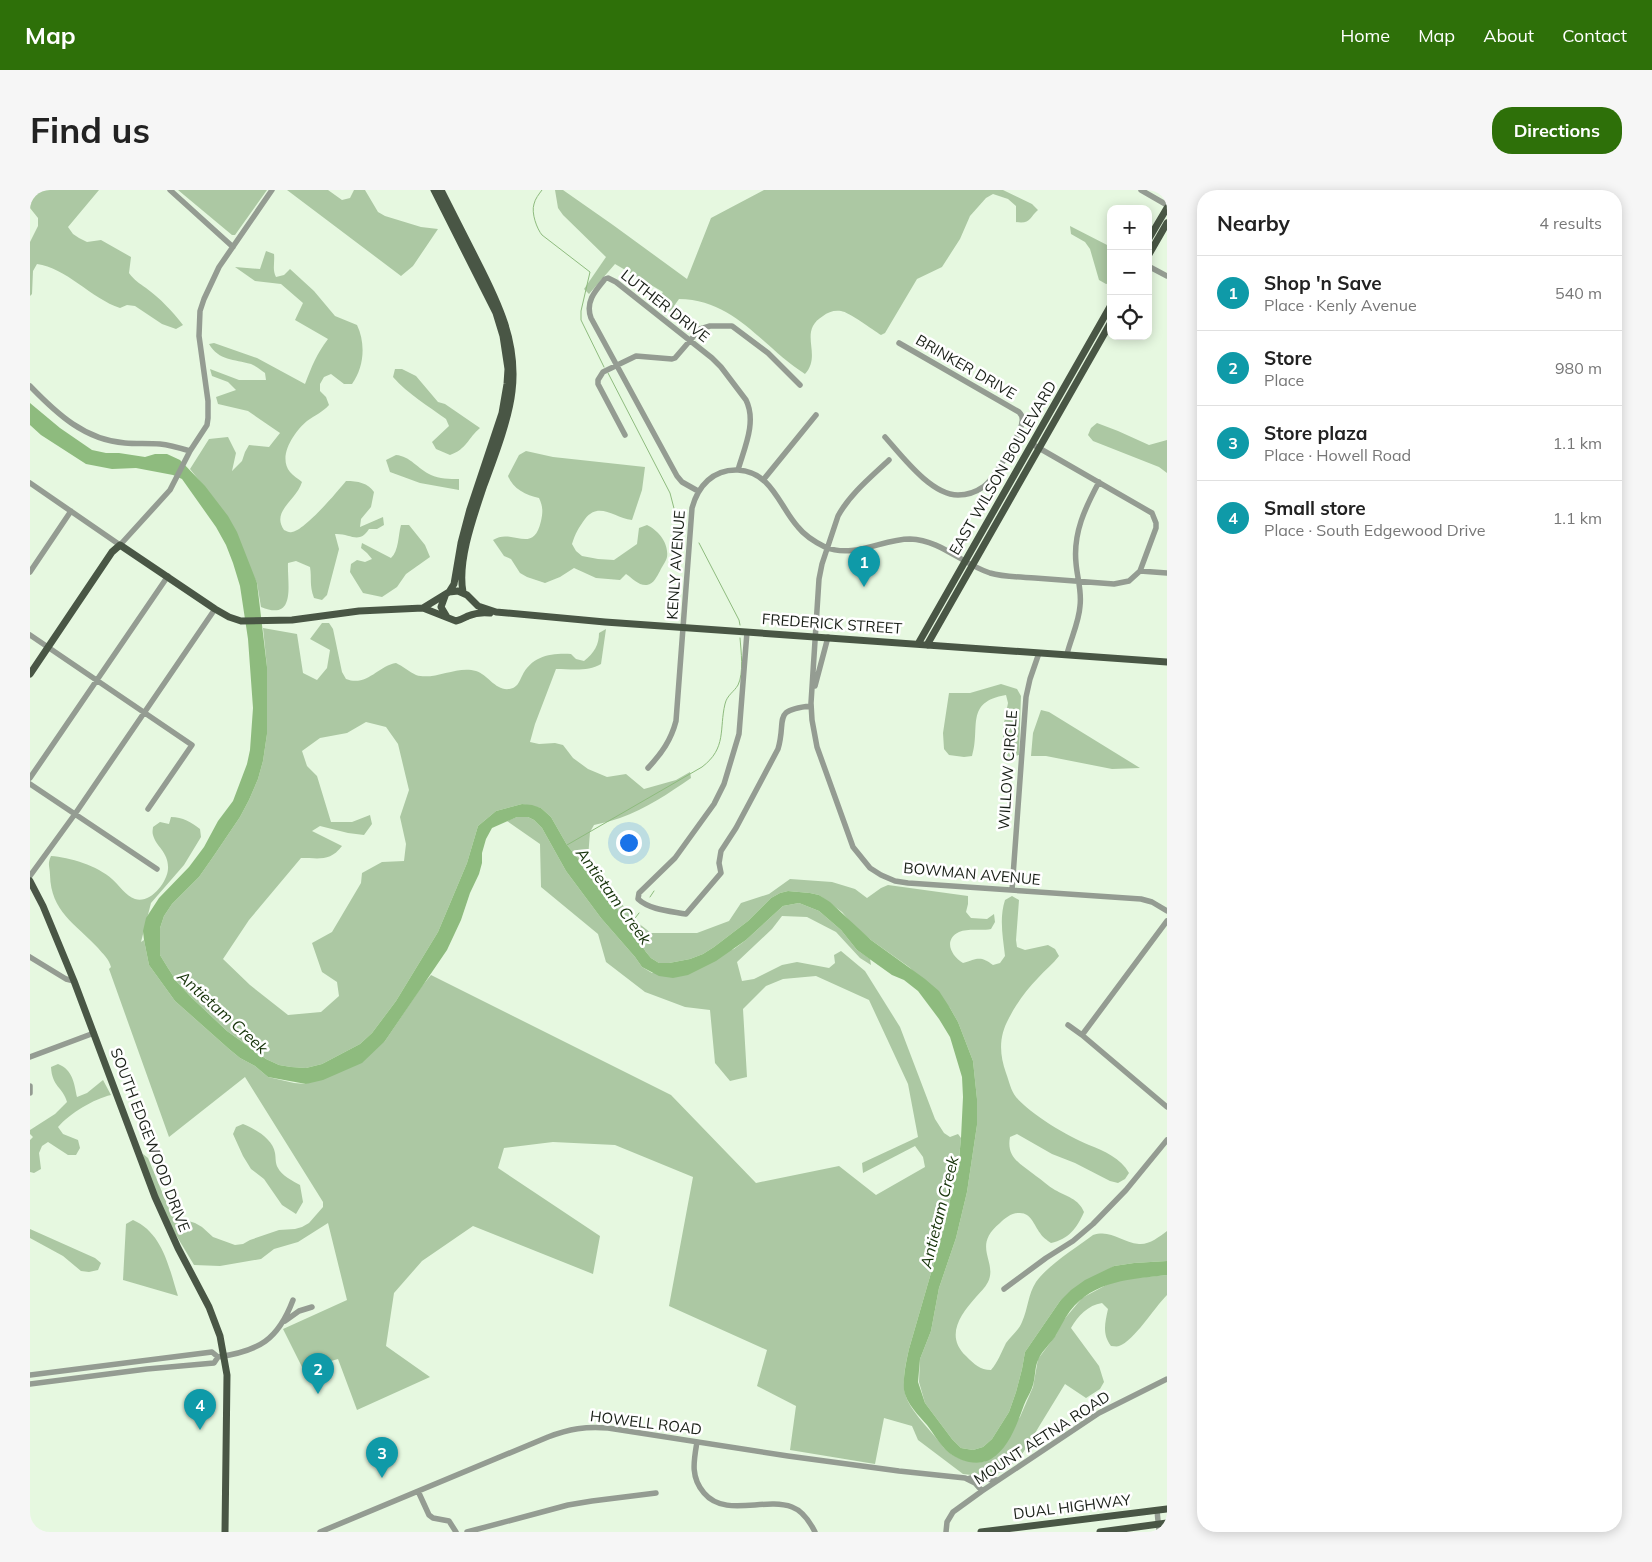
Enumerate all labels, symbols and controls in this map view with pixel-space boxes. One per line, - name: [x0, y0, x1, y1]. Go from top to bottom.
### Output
- text: Map: [25, 20, 76, 50]
- text: Home: [1340, 24, 1390, 47]
- text: Map: [1418, 24, 1455, 47]
- text: About: [1483, 24, 1534, 47]
- text: Contact: [1562, 24, 1627, 47]
- button: Directions: [1492, 107, 1622, 154]
- text: Find us: [30, 108, 150, 152]
- map controls: [1107, 205, 1152, 340]
- button: +: [1107, 205, 1152, 250]
- text: Nearby: [1217, 210, 1290, 236]
- text: 4 results: [1539, 213, 1602, 233]
- button: −: [1107, 250, 1152, 295]
- street label: LUTHER DRIVE: [617, 265, 714, 346]
- text: Shop 'n Save: [1264, 271, 1382, 295]
- text: 1: [1228, 283, 1238, 303]
- text: 540 m: [1555, 283, 1602, 303]
- button: locate: [1107, 295, 1152, 340]
- text: Place · Kenly Avenue: [1264, 295, 1417, 315]
- street label: BRINKER DRIVE: [913, 330, 1020, 403]
- text: Store: [1264, 346, 1312, 370]
- text: 2: [1228, 358, 1238, 378]
- text: 980 m: [1555, 358, 1602, 378]
- text: Place: [1264, 370, 1304, 390]
- street label: EAST WILSON BOULEVARD: [945, 377, 1060, 558]
- text: Store plaza: [1264, 421, 1368, 445]
- text: 3: [1228, 433, 1238, 453]
- text: 1.1 km: [1553, 433, 1602, 453]
- text: Place · Howell Road: [1264, 445, 1411, 465]
- text: Small store: [1264, 496, 1366, 520]
- text: 4: [1228, 508, 1238, 528]
- text: 1.1 km: [1553, 508, 1602, 528]
- street label: KENLY AVENUE: [662, 510, 689, 620]
- text: Place · South Edgewood Drive: [1264, 520, 1486, 540]
- pin: 1: [848, 546, 880, 587]
- street label: FREDERICK STREET: [761, 609, 903, 638]
- street label: WILLOW CIRCLE: [994, 709, 1021, 830]
- your location: [616, 830, 642, 856]
- water label: Antietam Creek: [572, 843, 656, 949]
- street label: BOWMAN AVENUE: [903, 858, 1042, 889]
- water label: Antietam Creek: [173, 965, 273, 1058]
- street label: SOUTH EDGEWOOD DRIVE: [107, 1045, 194, 1235]
- water label: Antietam Creek: [915, 1153, 963, 1271]
- pin: 2: [302, 1353, 334, 1394]
- street label: MOUNT AETNA ROAD: [970, 1386, 1113, 1489]
- pin: 4: [184, 1389, 216, 1430]
- street label: HOWELL ROAD: [589, 1406, 703, 1439]
- pin: 3: [366, 1437, 398, 1478]
- street label: DUAL HIGHWAY: [1012, 1490, 1133, 1523]

